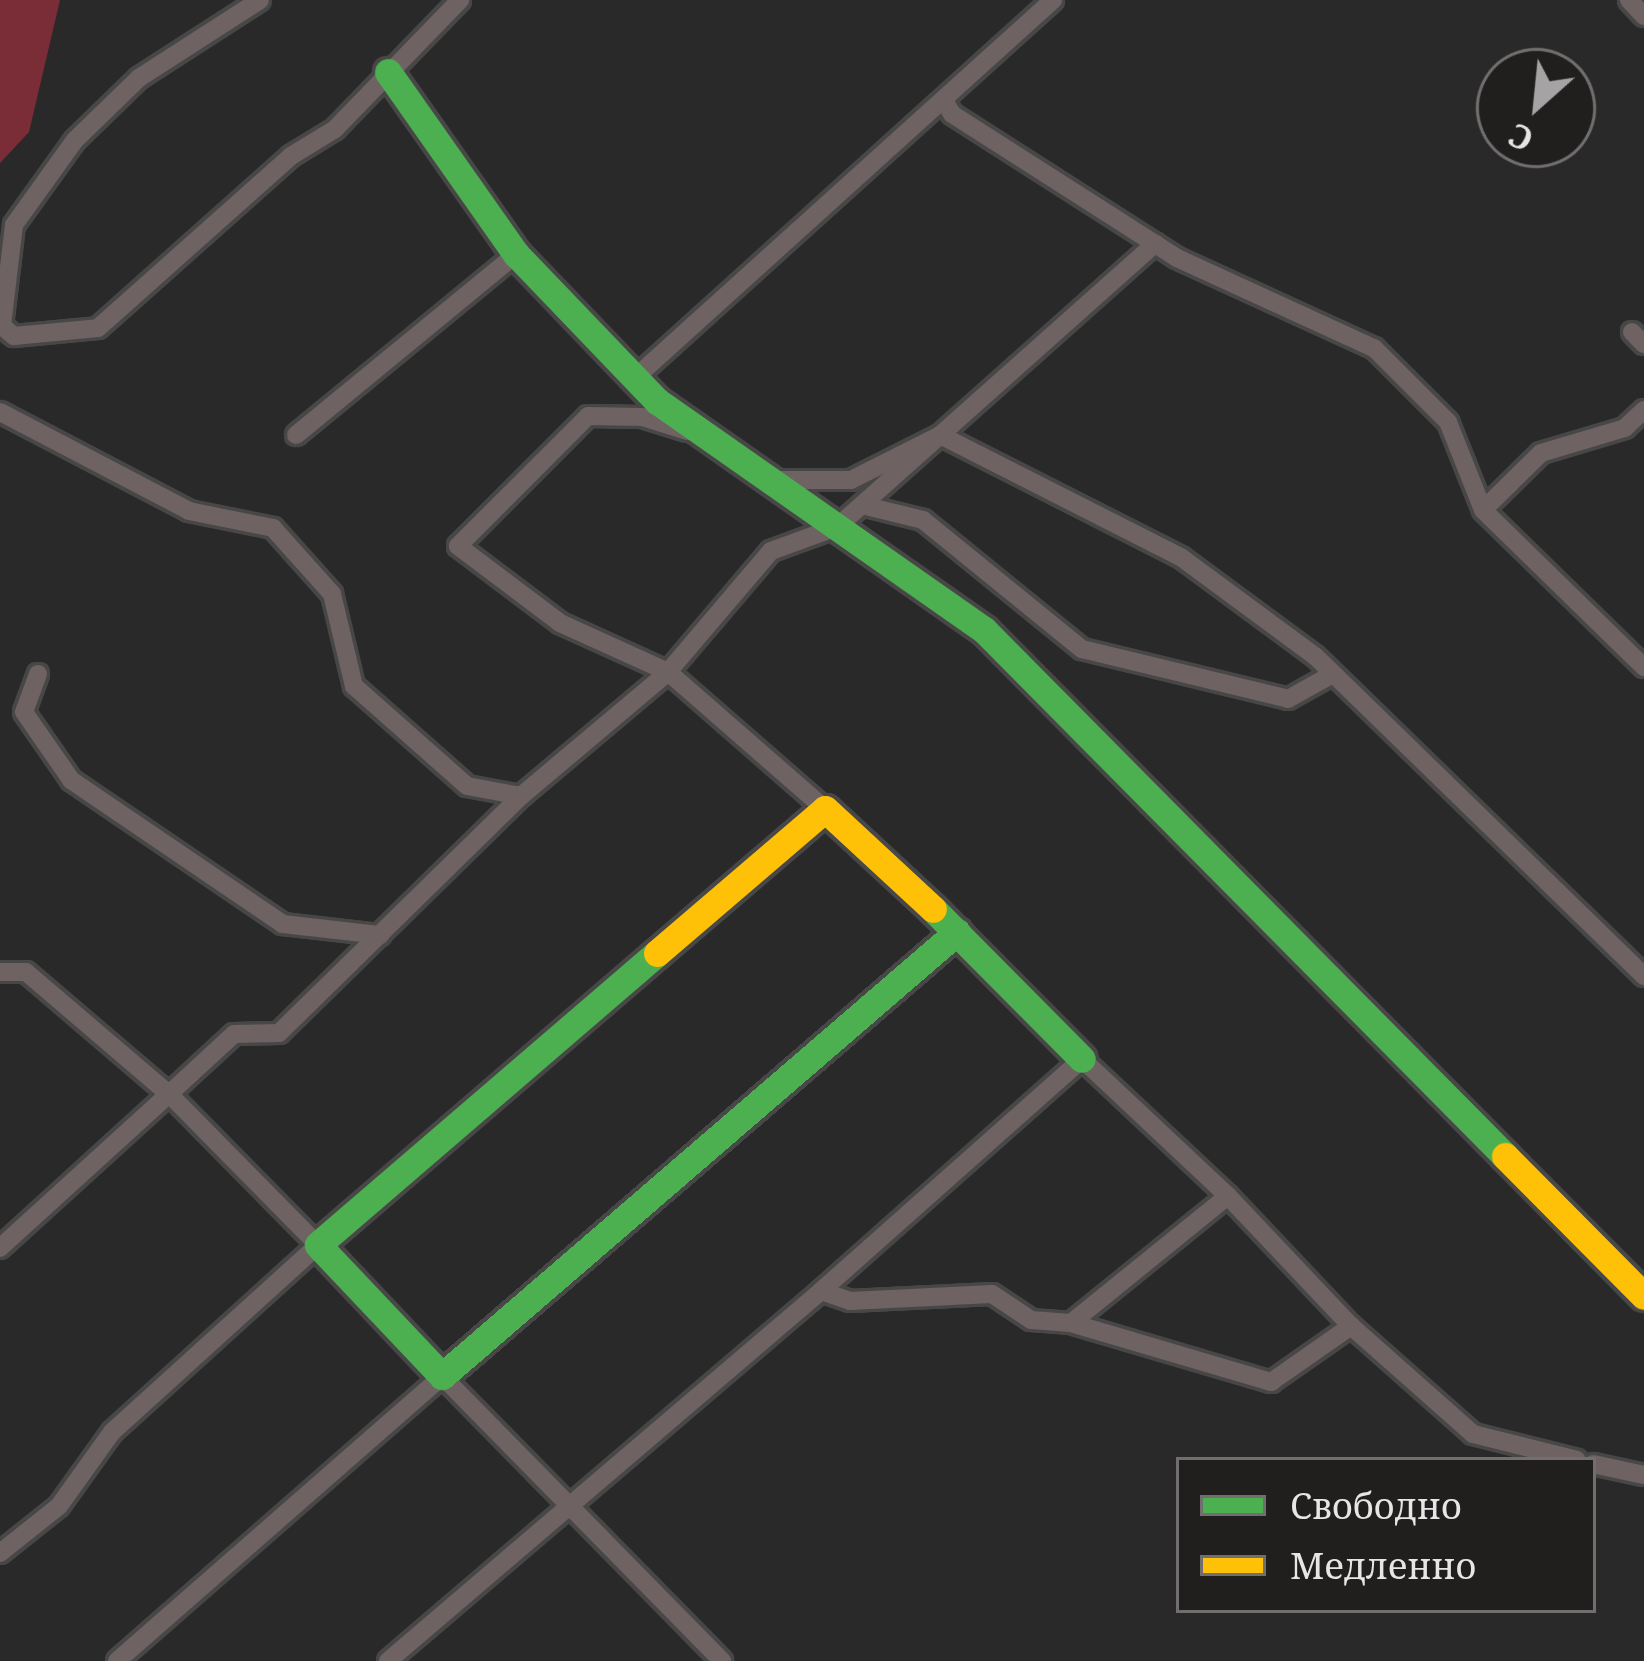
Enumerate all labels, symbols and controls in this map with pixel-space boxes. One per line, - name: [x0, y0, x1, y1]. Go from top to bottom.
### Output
- north arrow: [1476, 48, 1596, 168]
- text: С: [1501, 113, 1541, 163]
- legend: [1176, 1457, 1596, 1613]
- text: Свободно: [1290, 1481, 1462, 1530]
- text: Медленно: [1290, 1541, 1476, 1590]

